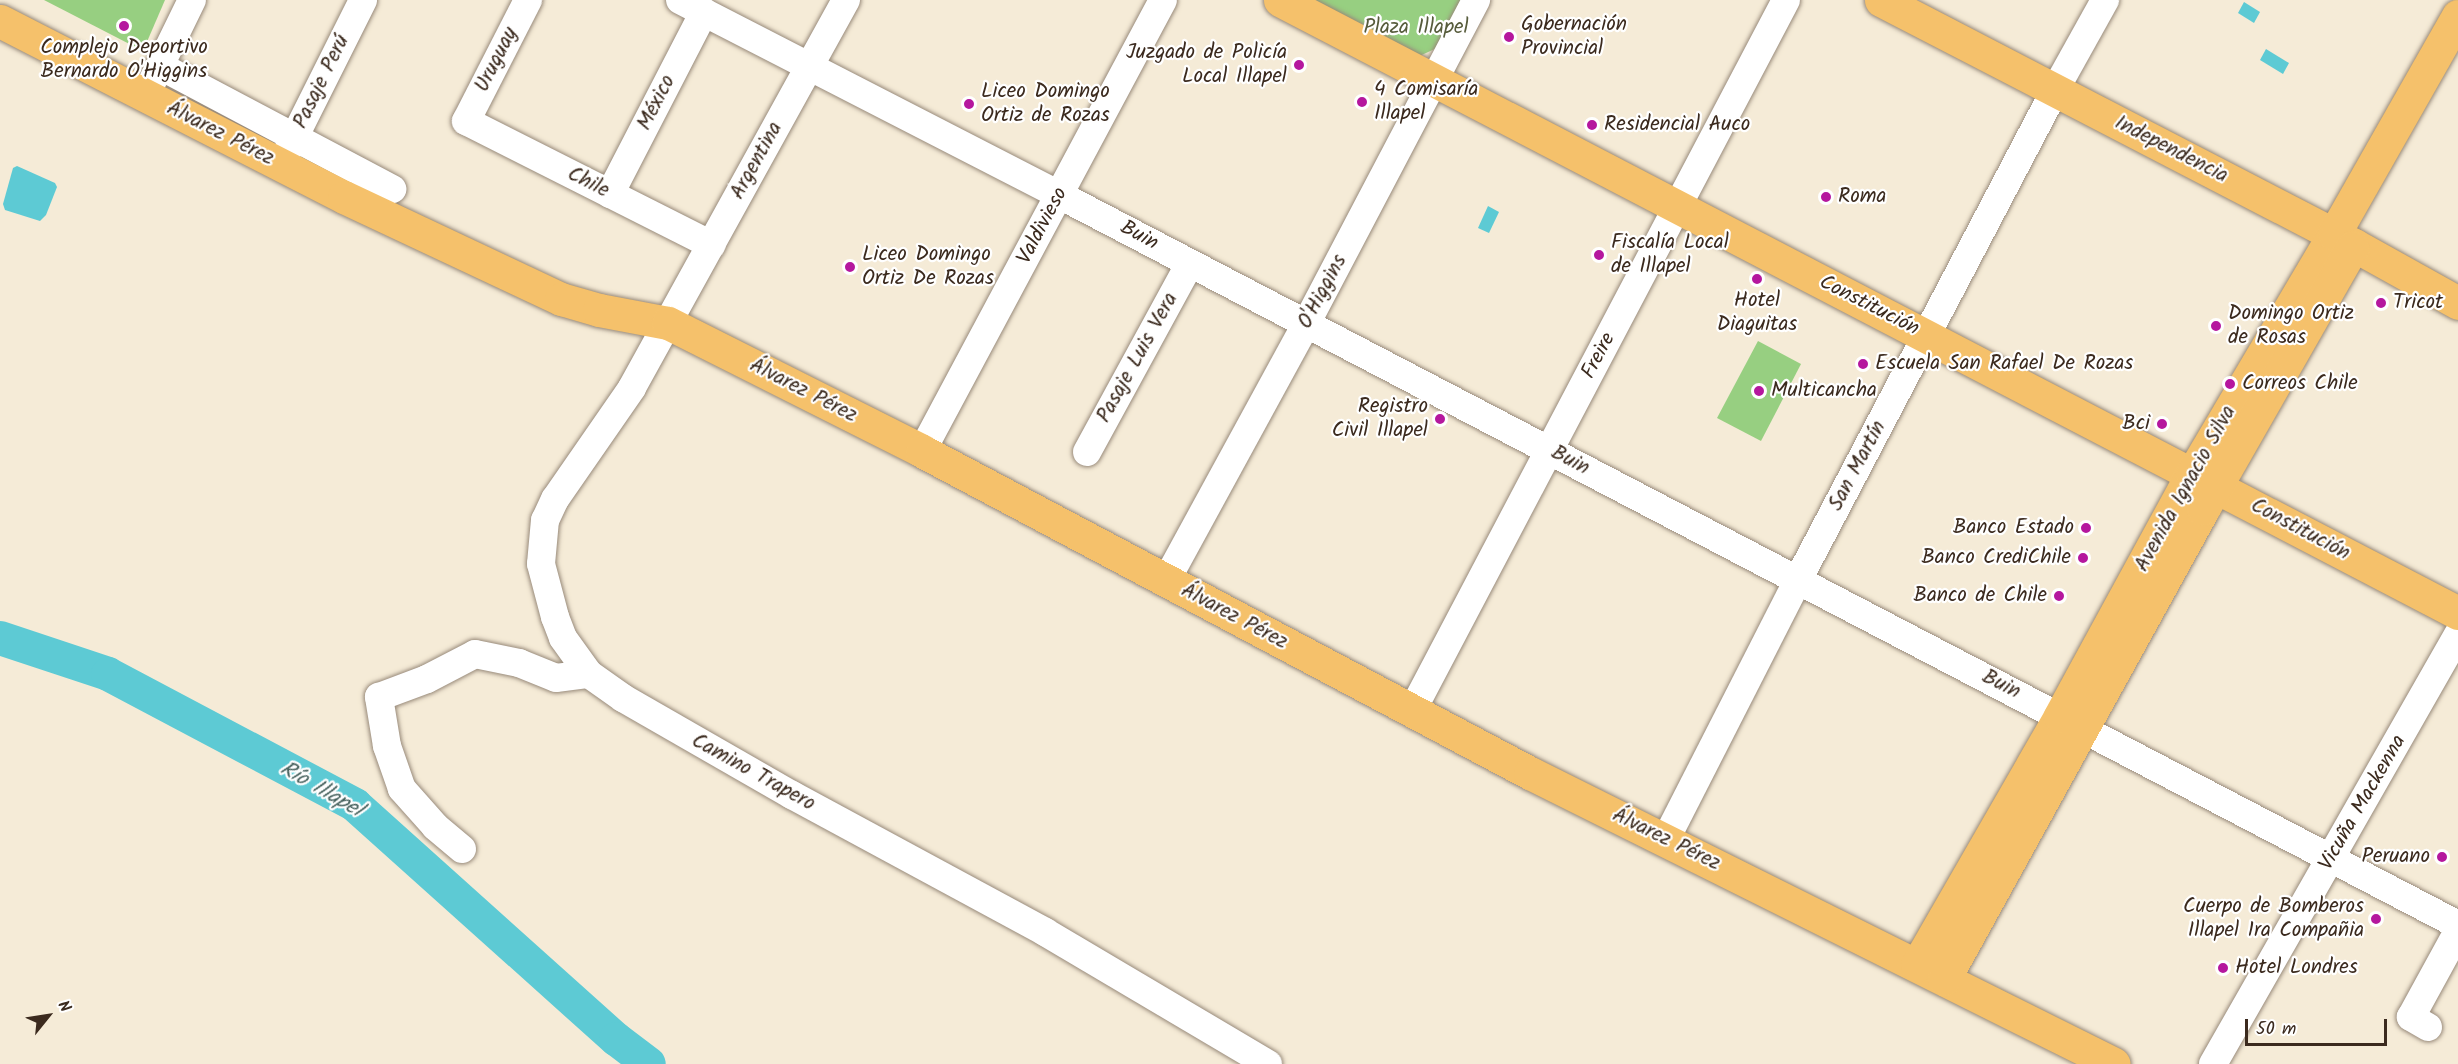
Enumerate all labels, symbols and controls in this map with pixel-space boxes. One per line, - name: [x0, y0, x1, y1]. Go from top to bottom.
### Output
- place label: Gobernación Provincial: [1521, 12, 1627, 62]
- park label: Plaza Illapel: [1363, 15, 1469, 41]
- marker: Complejo Deportivo Bernardo O'Higgins: [117, 19, 131, 33]
- street label: Uruguay: [470, 23, 524, 97]
- marker: Gobernación Provincial: [1502, 30, 1516, 44]
- street label: Pasaje Perú: [289, 31, 355, 133]
- place label: Complejo Deportivo Bernardo O'Higgins: [40, 35, 208, 85]
- place label: Juzgado de Policía Local Illapel: [1126, 40, 1287, 90]
- marker: Juzgado de Policía Local Illapel: [1292, 58, 1306, 72]
- street label: México: [632, 71, 682, 135]
- place label: 4 Comisaría Illapel: [1374, 77, 1478, 127]
- place label: Liceo Domingo Ortiz de Rozas: [981, 79, 1110, 129]
- marker: 4 Comisaría Illapel: [1355, 95, 1369, 109]
- street label: Álvarez Pérez: [162, 96, 278, 172]
- marker: Liceo Domingo Ortiz de Rozas: [962, 97, 976, 111]
- street label: Independencia: [2110, 111, 2232, 189]
- place label: Residencial Auco: [1604, 112, 1750, 138]
- street label: Argentina: [725, 118, 789, 204]
- marker: Residencial Auco: [1585, 118, 1599, 132]
- street label: Chile: [563, 162, 613, 204]
- street label: Valdivieso: [1012, 183, 1074, 269]
- place label: Roma: [1838, 184, 1886, 210]
- marker: Roma: [1819, 190, 1833, 204]
- street label: Buin: [1116, 216, 1162, 256]
- place label: Fiscalía Local de Illapel: [1611, 230, 1729, 280]
- place label: Liceo Domingo Ortiz De Rozas: [862, 242, 994, 292]
- marker: Fiscalía Local de Illapel: [1592, 248, 1606, 262]
- street label: O'Higgins: [1293, 251, 1353, 333]
- marker: Liceo Domingo Ortiz De Rozas: [843, 260, 857, 274]
- street label: Constitución: [1815, 270, 1923, 342]
- marker: Hotel Diaguitas: [1750, 272, 1764, 286]
- place label: Hotel Diaguitas: [1717, 288, 1797, 338]
- street label: Pasaje Luis Vera: [1092, 289, 1184, 427]
- place label: Tricot: [2393, 290, 2443, 316]
- marker: Tricot: [2374, 296, 2388, 310]
- place label: Domingo Ortiz de Rosas: [2228, 301, 2354, 351]
- marker: Domingo Ortiz de Rosas: [2209, 319, 2223, 333]
- street label: Freire: [1576, 329, 1622, 383]
- place label: Escuela San Rafael De Rozas: [1875, 351, 2133, 377]
- street label: Álvarez Pérez: [745, 353, 861, 429]
- marker: Escuela San Rafael De Rozas: [1856, 357, 1870, 371]
- place label: Correos Chile: [2242, 371, 2358, 397]
- marker: Correos Chile: [2223, 377, 2237, 391]
- place label: Multicancha: [1771, 378, 1877, 404]
- marker: Multicancha: [1752, 384, 1766, 398]
- place label: Registro Civil Illapel: [1332, 394, 1428, 444]
- street label: Avenida Ignacio Silva: [2130, 402, 2242, 576]
- place label: Bci: [2122, 411, 2150, 437]
- marker: Registro Civil Illapel: [1433, 412, 1447, 426]
- street label: San Martín: [1824, 417, 1892, 515]
- marker: Bci: [2155, 417, 2169, 431]
- street label: Buin: [1547, 441, 1593, 481]
- street label: Constitución: [2246, 493, 2354, 567]
- place label: Banco Estado: [1953, 515, 2074, 541]
- marker: Banco Estado: [2079, 521, 2093, 535]
- place label: Banco CrediChile: [1921, 545, 2071, 571]
- marker: Banco CrediChile: [2076, 551, 2090, 565]
- street label: Álvarez Pérez: [1176, 578, 1292, 656]
- place label: Banco de Chile: [1914, 583, 2047, 609]
- marker: Banco de Chile: [2052, 589, 2066, 603]
- street label: Buin: [1978, 665, 2024, 705]
- street label: Camino Trapero: [687, 729, 819, 817]
- street label: Vicuña Mackenna: [2314, 731, 2412, 875]
- water label: Río Illapel: [275, 756, 367, 824]
- street label: Álvarez Pérez: [1608, 803, 1724, 877]
- place label: Peruano: [2362, 844, 2430, 870]
- marker: Peruano: [2435, 850, 2449, 864]
- place label: Cuerpo de Bomberos Illapel 1ra Compañia: [2183, 894, 2364, 944]
- marker: Cuerpo de Bomberos Illapel 1ra Compañia: [2369, 912, 2383, 926]
- place label: Hotel Londres: [2235, 955, 2358, 981]
- marker: Hotel Londres: [2216, 961, 2230, 975]
- north arrow: [18, 986, 78, 1046]
- text: N: [51, 996, 77, 1017]
- scale bar: [2248, 1007, 2390, 1045]
- text: 50 m: [2256, 1015, 2296, 1044]

